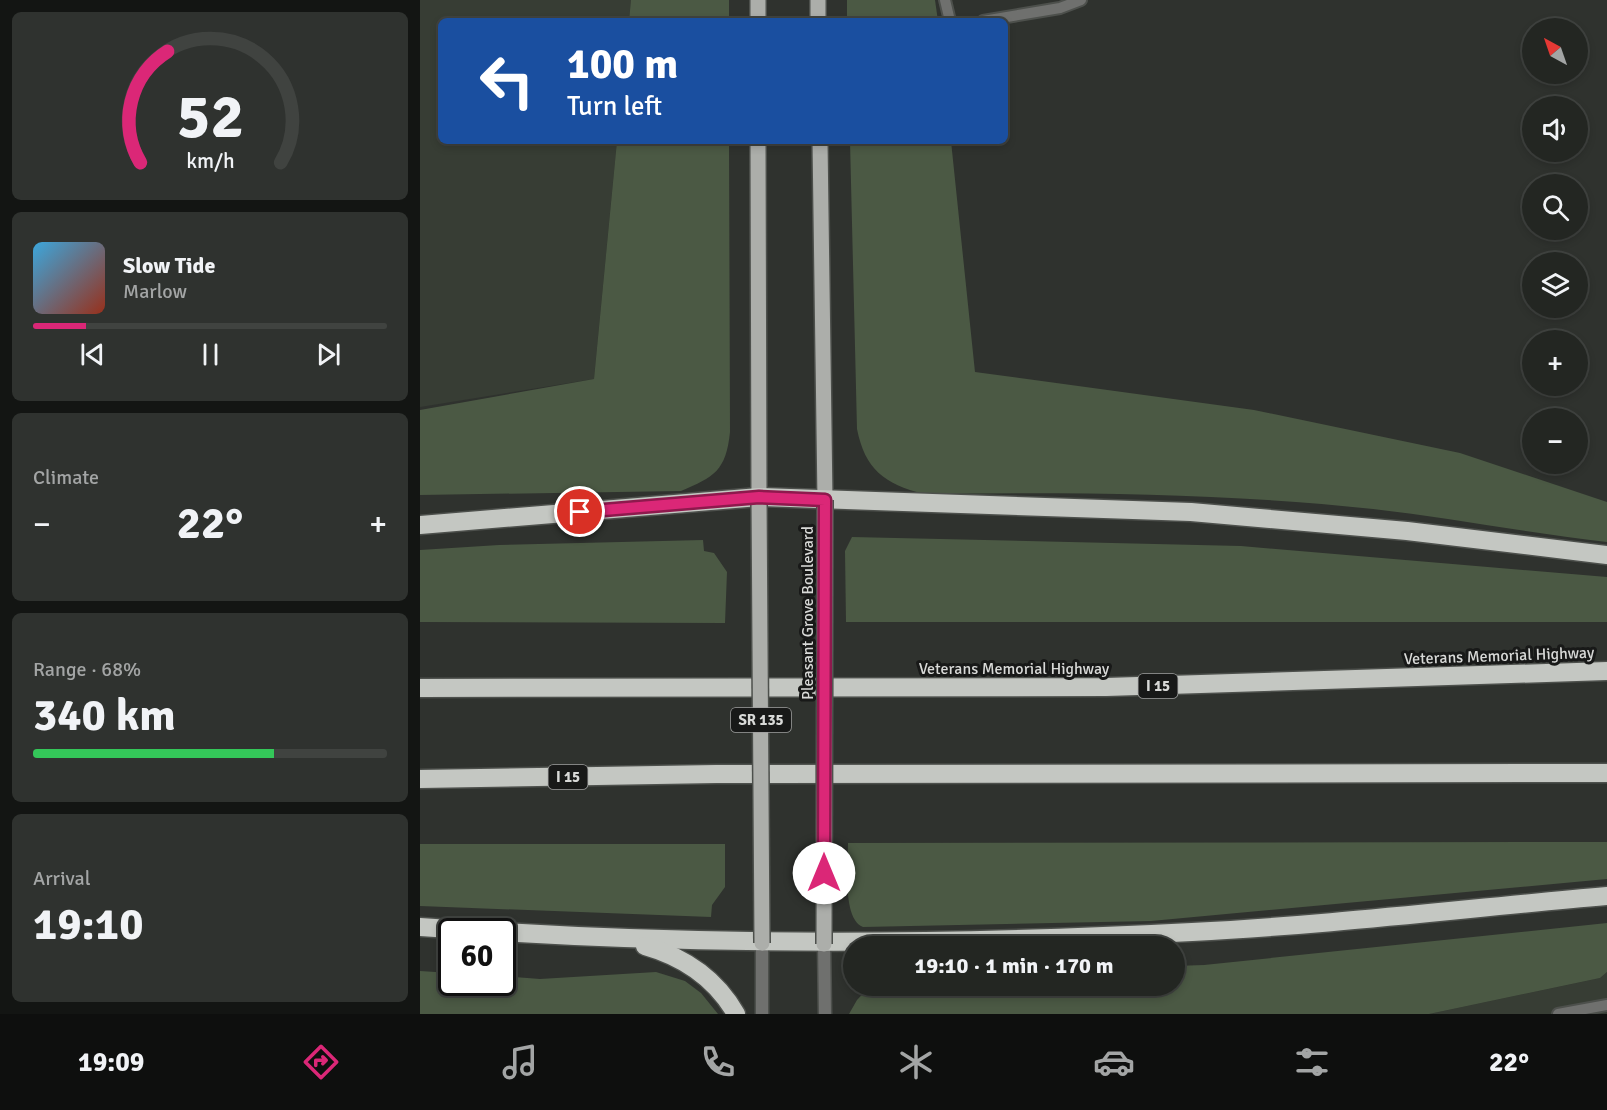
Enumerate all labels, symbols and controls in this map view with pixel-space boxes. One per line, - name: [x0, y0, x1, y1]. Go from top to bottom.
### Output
- north arrow: [1522, 18, 1588, 84]
- map controls: [1522, 18, 1588, 474]
- text: 100 m: [567, 39, 678, 90]
- icon: left: [468, 42, 546, 120]
- text: 52: [176, 78, 244, 155]
- text: Turn left: [567, 90, 662, 123]
- button: sound: [1522, 96, 1588, 162]
- text: km/h: [186, 149, 234, 175]
- button: search: [1522, 174, 1588, 240]
- text: Slow Tide: [123, 252, 215, 279]
- button: layers: [1522, 252, 1588, 318]
- text: Marlow: [123, 279, 187, 304]
- button: +: [1522, 330, 1588, 396]
- icon: previous: [76, 338, 109, 371]
- icon: pause: [194, 338, 227, 371]
- icon: next: [312, 338, 345, 371]
- button: −: [1522, 408, 1588, 474]
- text: Climate: [33, 465, 99, 490]
- pin: [554, 486, 605, 537]
- icon: arrive: [563, 495, 596, 528]
- text: 22°: [177, 496, 243, 551]
- text: −: [33, 504, 51, 545]
- text: +: [369, 504, 387, 545]
- street label: Pleasant Grove Boulevard: [798, 526, 818, 700]
- street label: Veterans Memorial Highway: [1403, 643, 1595, 669]
- text: Range · 68%: [33, 657, 141, 682]
- street label: Veterans Memorial Highway: [919, 659, 1110, 679]
- road number: I 15: [1138, 674, 1178, 698]
- text: 340 km: [33, 688, 176, 743]
- road number: SR 135: [731, 708, 791, 732]
- road number: I 15: [548, 765, 588, 789]
- position arrow: [792, 841, 856, 905]
- text: Arrival: [33, 866, 91, 891]
- text: 19:10: [33, 897, 143, 952]
- speed limit sign: 60: [438, 918, 516, 996]
- text: 19:10 · 1 min · 170 m: [914, 952, 1114, 979]
- icon: directions: [300, 1041, 342, 1083]
- icon: music: [499, 1041, 541, 1083]
- icon: phone: [697, 1041, 739, 1083]
- icon: climate: [895, 1041, 937, 1083]
- icon: car: [1093, 1041, 1135, 1083]
- icon: filters: [1291, 1041, 1333, 1083]
- text: 19:09: [78, 1046, 144, 1079]
- text: 22°: [1489, 1046, 1529, 1079]

